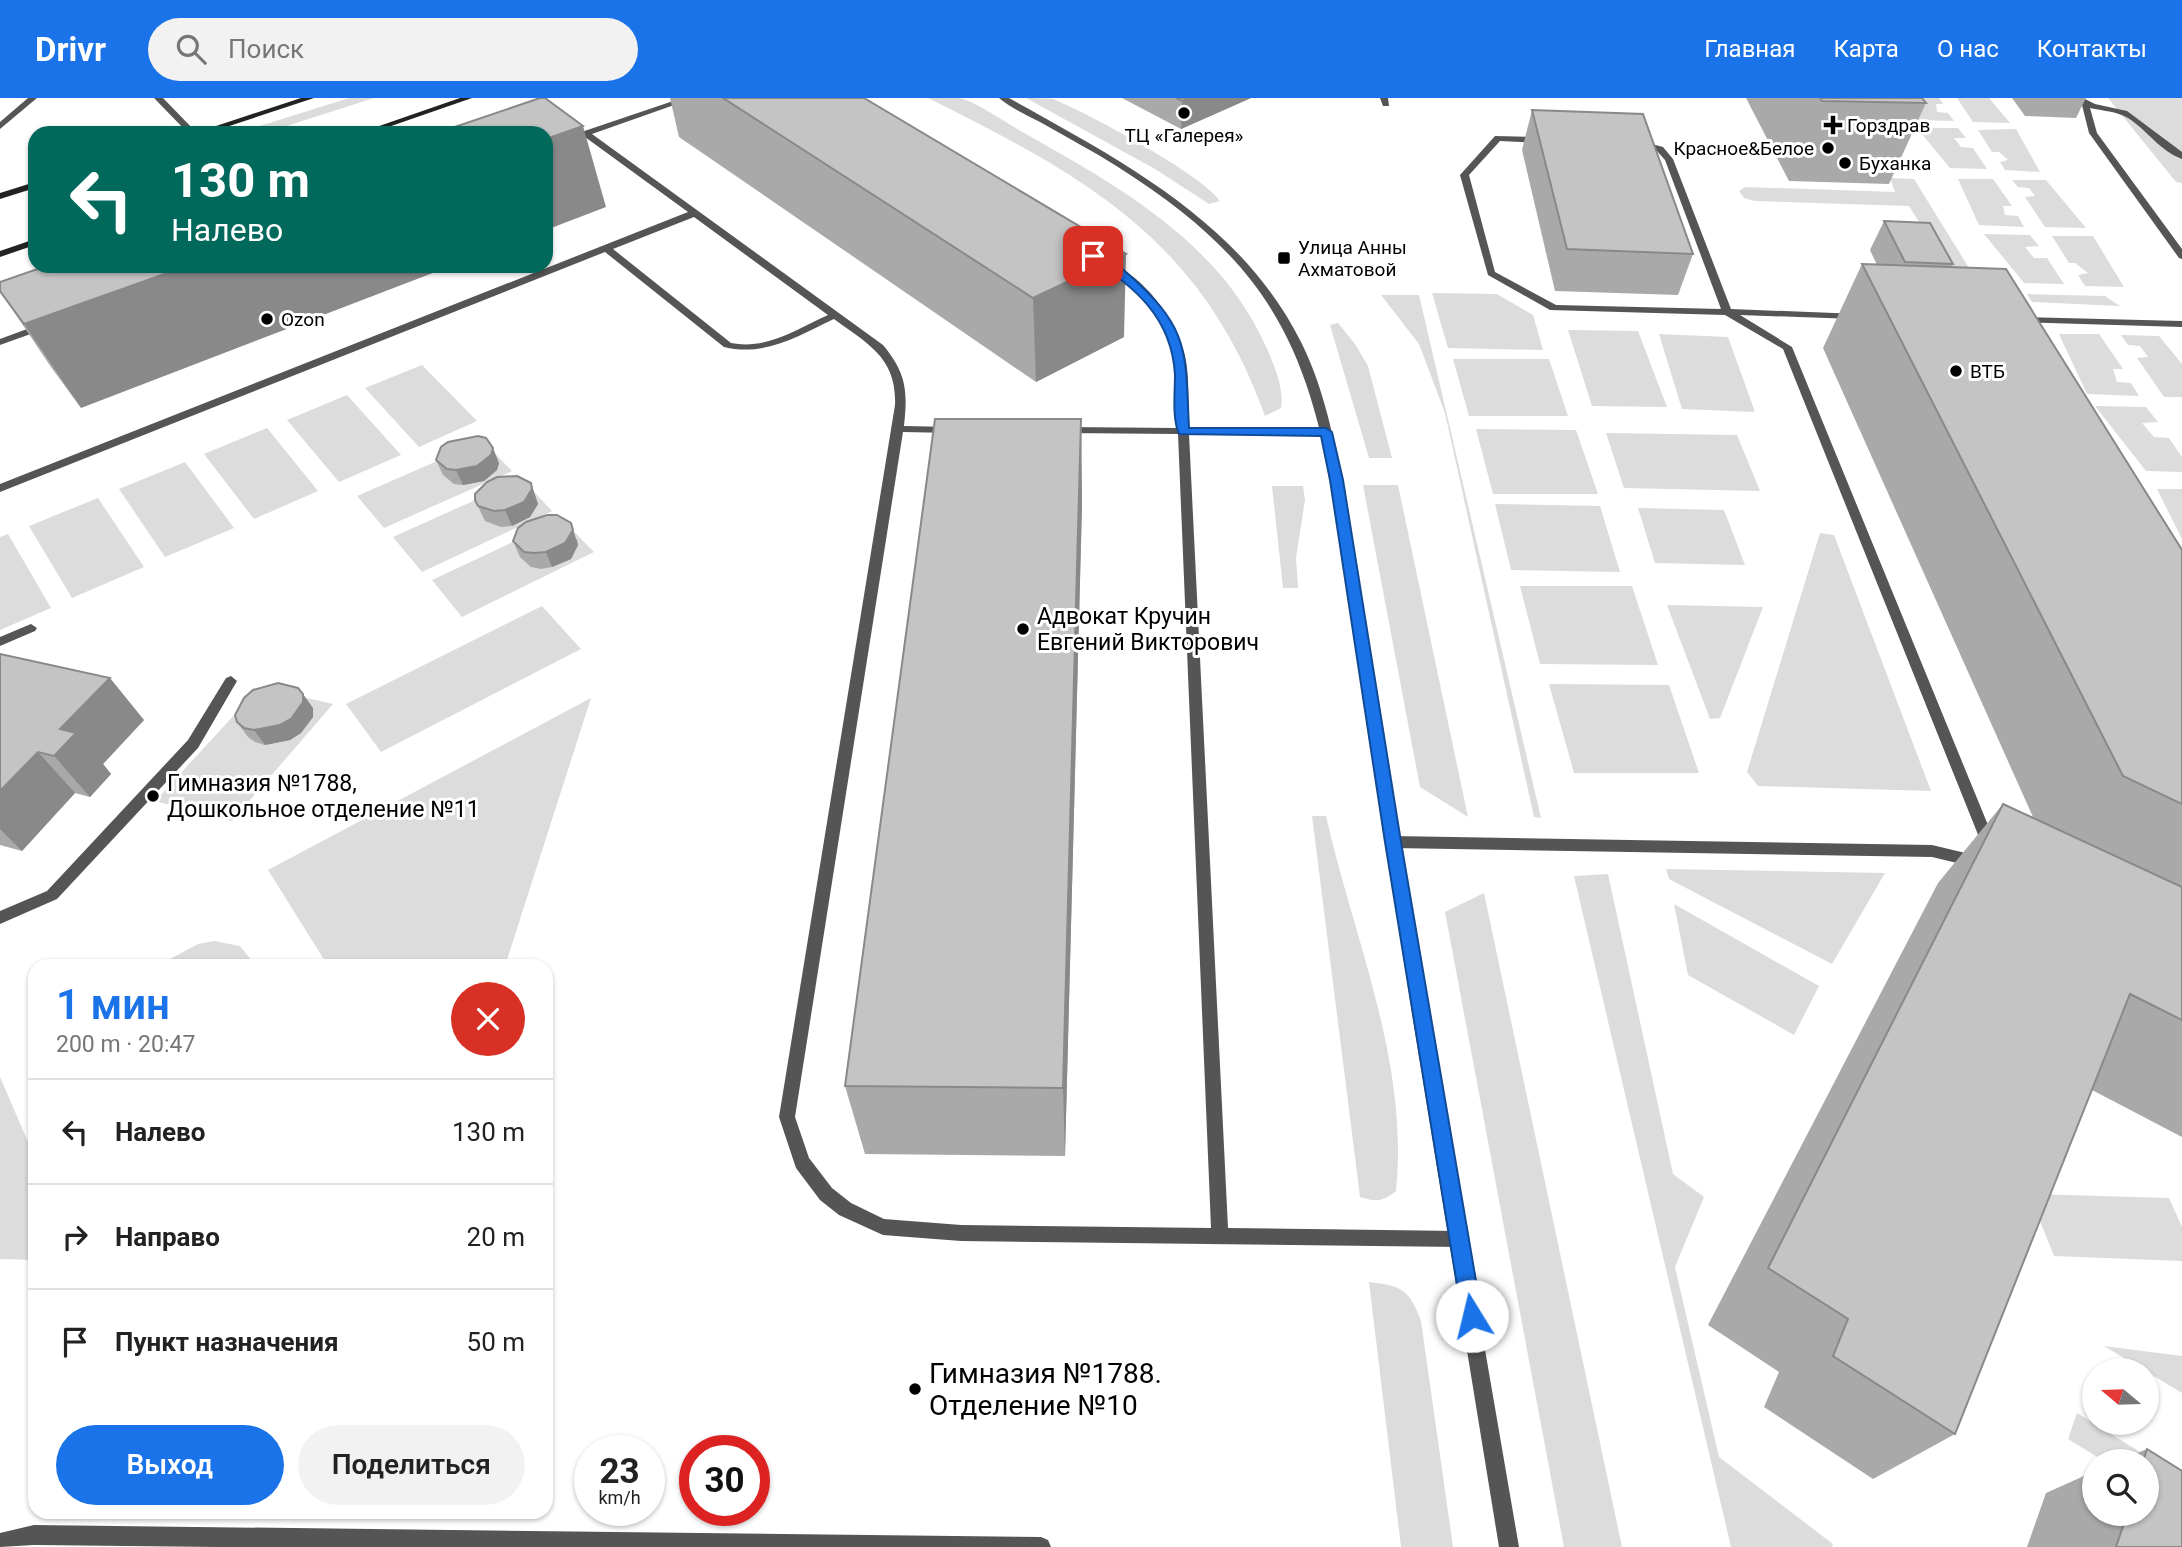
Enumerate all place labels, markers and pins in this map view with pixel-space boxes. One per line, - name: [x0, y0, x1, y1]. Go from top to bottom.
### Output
- marker: ТЦ «Галерея»: [1176, 105, 1192, 121]
- place label: Горздрав: [1847, 114, 1930, 137]
- marker: Горздрав: [1825, 117, 1841, 133]
- place label: ТЦ «Галерея»: [1125, 124, 1244, 147]
- place label: Красное&Белое: [1673, 137, 1814, 160]
- marker: Красное&Белое: [1820, 140, 1836, 156]
- place label: Буханка: [1859, 152, 1931, 175]
- marker: Буханка: [1837, 155, 1853, 171]
- pin: [1063, 226, 1123, 286]
- place label: Улица Анны Ахматовой: [1298, 236, 1407, 281]
- marker: Улица Анны Ахматовой: [1276, 250, 1292, 266]
- place label: Ozon: [281, 308, 325, 331]
- marker: Ozon: [259, 311, 275, 327]
- place label: ВТБ: [1970, 360, 2005, 383]
- marker: ВТБ: [1948, 363, 1964, 379]
- place label: Адвокат Кручин Евгений Викторович: [1037, 603, 1259, 656]
- marker: Адвокат Кручин Евгений Викторович: [1015, 621, 1031, 637]
- place label: Гимназия №1788, Дошкольное отделение №11: [167, 770, 480, 823]
- marker: Гимназия №1788, Дошкольное отделение №11: [145, 788, 161, 804]
- place label: Гимназия №1788. Отделение №10: [929, 1357, 1162, 1422]
- marker: Гимназия №1788. Отделение №10: [907, 1381, 923, 1397]

